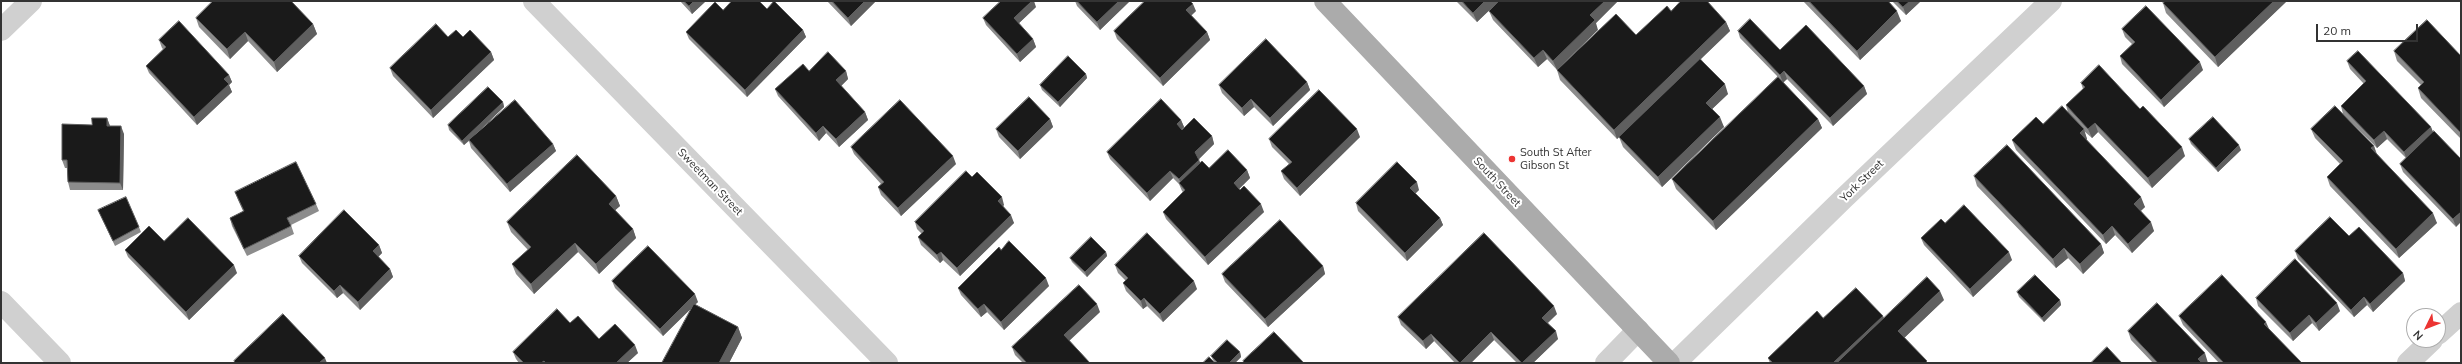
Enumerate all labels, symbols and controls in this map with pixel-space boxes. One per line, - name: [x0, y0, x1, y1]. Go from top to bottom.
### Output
- scale bar: [2318, 16, 2420, 42]
- text: 20 m: [2323, 23, 2351, 38]
- street label: Sweetman Street: [675, 146, 745, 218]
- place label: South St After Gibson St: [1520, 146, 1591, 172]
- street label: South Street: [1471, 154, 1523, 210]
- marker: South St After Gibson St: [1507, 154, 1517, 164]
- street label: York Street: [1838, 157, 1886, 205]
- north arrow: [2406, 308, 2446, 348]
- text: N: [2410, 328, 2426, 343]

